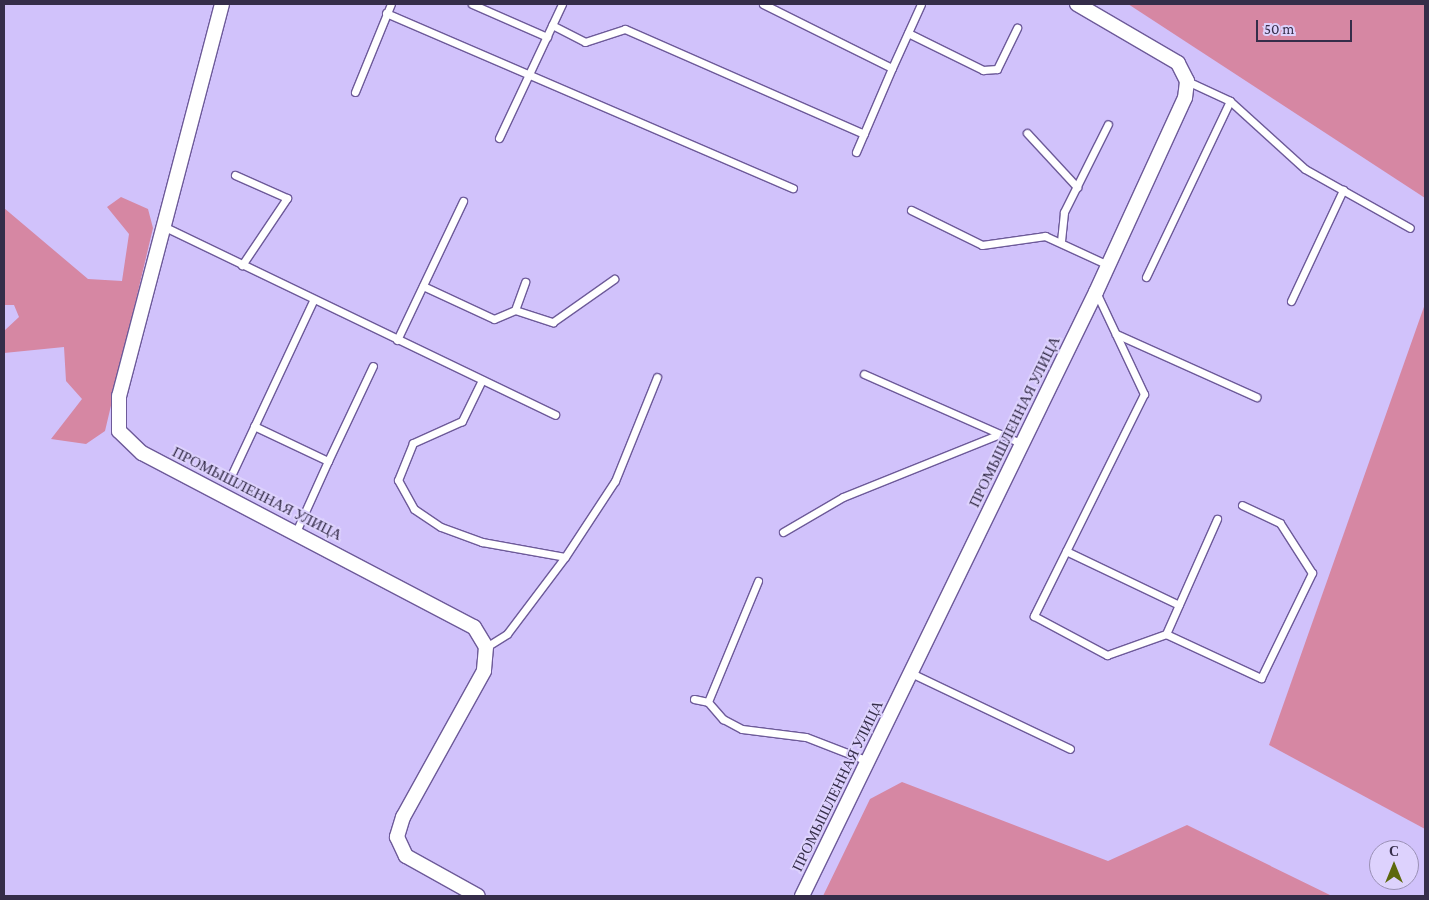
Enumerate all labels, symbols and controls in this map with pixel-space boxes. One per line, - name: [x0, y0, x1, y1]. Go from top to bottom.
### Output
- scale bar: [1259, 10, 1355, 42]
- text: 50 m: [1264, 21, 1294, 37]
- street label: ПРОМЫШЛЕННАЯ УЛИЦА: [966, 334, 1064, 510]
- street label: ПРОМЫШЛЕННАЯ УЛИЦА: [169, 443, 345, 545]
- street label: ПРОМЫШЛЕННАЯ УЛИЦА: [789, 698, 887, 874]
- north arrow: [1369, 840, 1419, 890]
- text: С: [1389, 843, 1399, 859]

